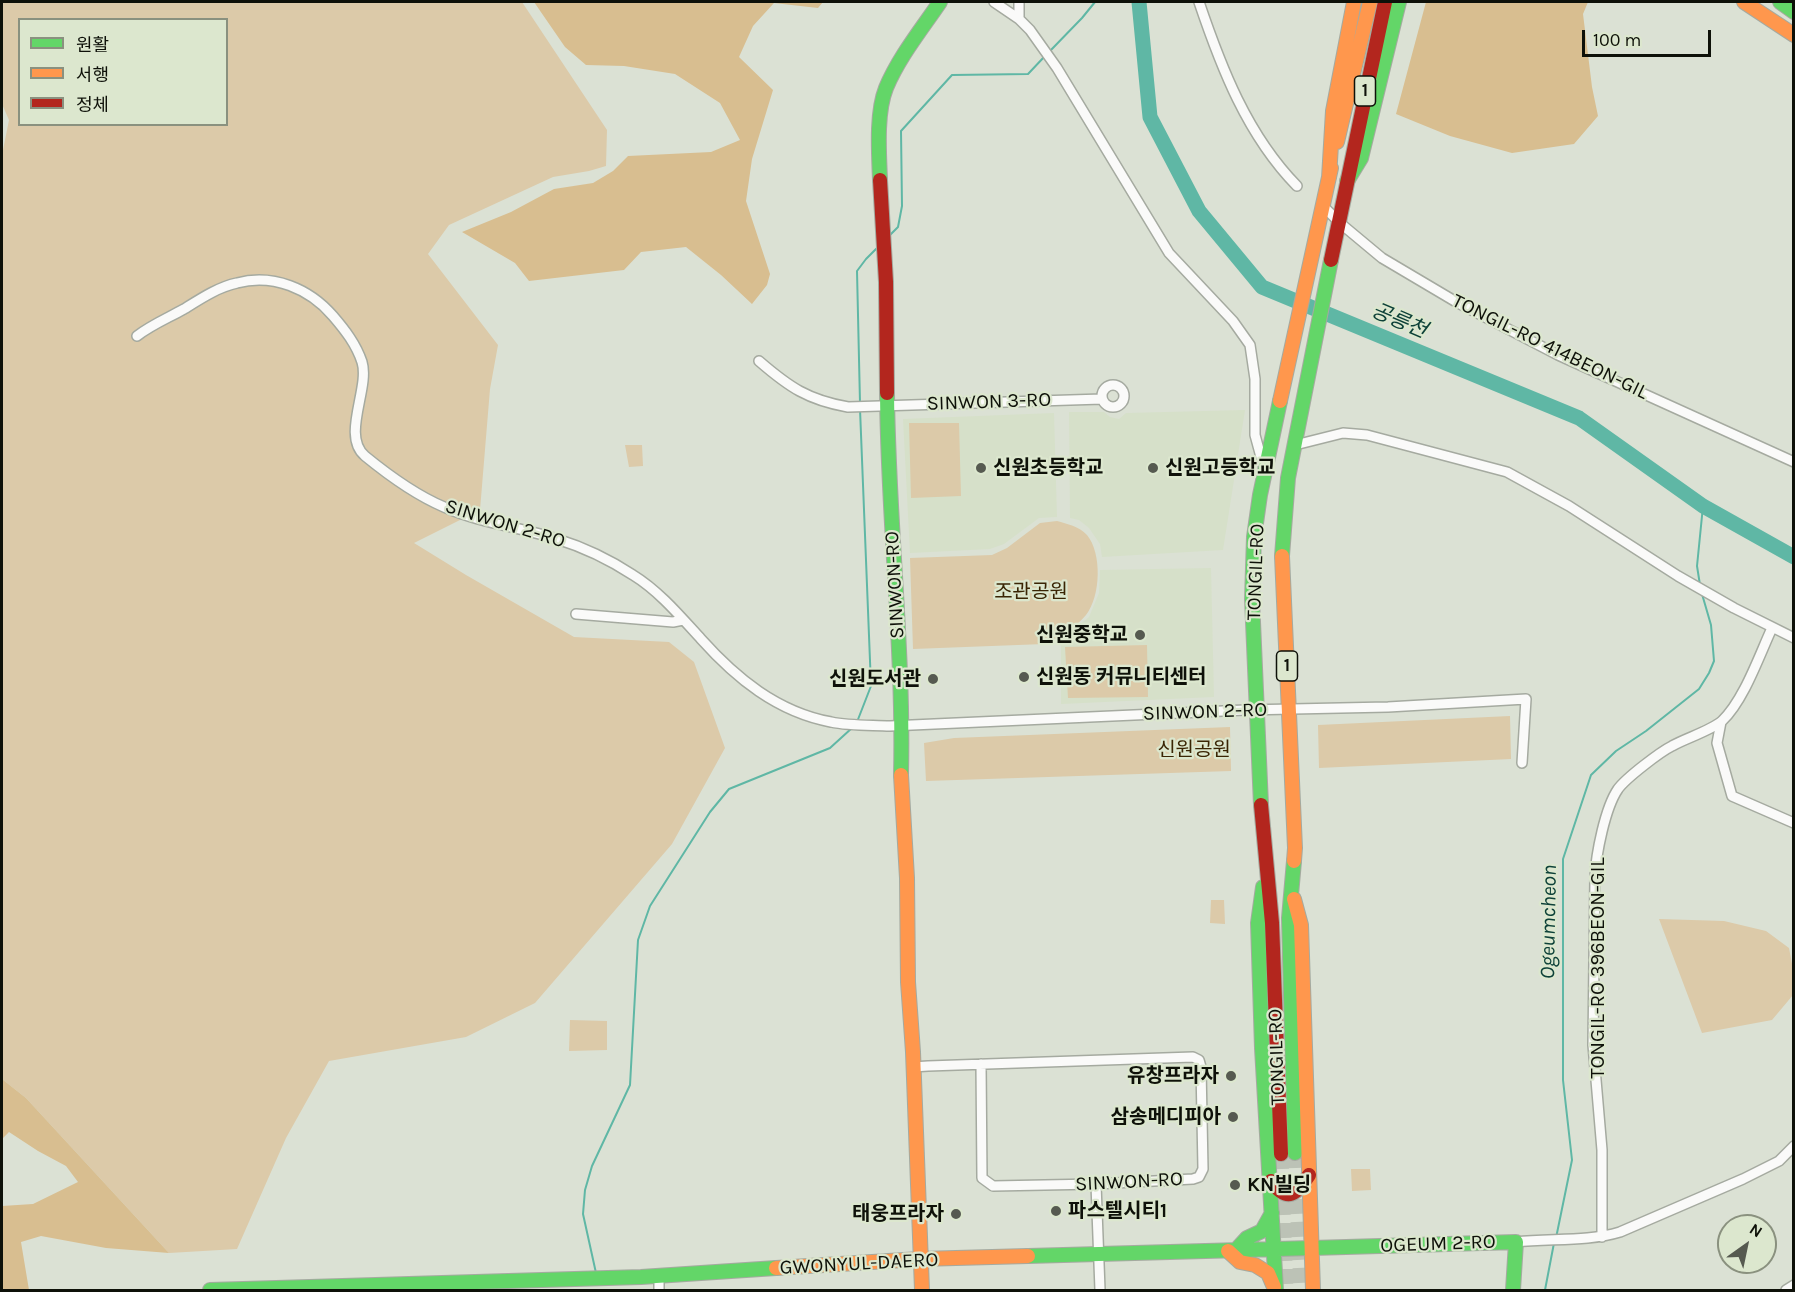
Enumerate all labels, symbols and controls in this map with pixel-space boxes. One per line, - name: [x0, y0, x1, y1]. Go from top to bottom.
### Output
- legend: [18, 18, 228, 126]
- scale bar: [1585, 18, 1714, 56]
- text: 100 m: [1593, 29, 1641, 51]
- text: 원활: [76, 34, 109, 56]
- text: 서행: [76, 64, 109, 86]
- road number: 1: [1354, 76, 1376, 106]
- text: 정체: [76, 94, 109, 116]
- street label: TONGIL-RO 414BEON-GIL: [1448, 289, 1652, 405]
- water label: 공릉천: [1367, 298, 1431, 344]
- street label: SINWON 3-RO: [926, 388, 1052, 416]
- place label: 신원초등학교: [993, 456, 1103, 480]
- place label: 신원고등학교: [1165, 456, 1275, 480]
- marker: 신원초등학교: [974, 461, 988, 475]
- marker: 신원고등학교: [1146, 461, 1160, 475]
- street label: SINWON 2-RO: [442, 494, 568, 554]
- street label: TONGIL-RO: [1242, 523, 1270, 621]
- street label: SINWON-RO: [880, 530, 910, 640]
- park label: 조관공원: [994, 580, 1068, 604]
- place label: 신원중학교: [1036, 623, 1128, 647]
- marker: 신원중학교: [1133, 628, 1147, 642]
- road number: 1: [1276, 651, 1298, 681]
- place label: 신원동 커뮤니티센터: [1036, 665, 1207, 689]
- place label: 신원도서관: [829, 667, 921, 691]
- marker: 신원동 커뮤니티센터: [1017, 670, 1031, 684]
- marker: 신원도서관: [926, 672, 940, 686]
- street label: SINWON 2-RO: [1142, 698, 1268, 726]
- park label: 신원공원: [1157, 738, 1231, 762]
- street label: TONGIL-RO 396BEON-GIL: [1586, 857, 1610, 1079]
- water label: Ogeumcheon: [1535, 865, 1563, 979]
- street label: TONGIL-RO: [1263, 1008, 1291, 1106]
- place label: 유창프라자: [1127, 1064, 1219, 1088]
- marker: 유창프라자: [1224, 1069, 1238, 1083]
- place label: 삼송메디피아: [1111, 1105, 1221, 1129]
- marker: 삼송메디피아: [1226, 1110, 1240, 1124]
- street label: SINWON-RO: [1074, 1167, 1184, 1197]
- place label: KN빌딩: [1247, 1173, 1311, 1197]
- marker: KN빌딩: [1228, 1178, 1242, 1192]
- place label: 파스텔시티1: [1068, 1199, 1167, 1223]
- place label: 태웅프라자: [852, 1202, 944, 1226]
- marker: 파스텔시티1: [1049, 1204, 1063, 1218]
- marker: 태웅프라자: [949, 1207, 963, 1221]
- north arrow: [1717, 1214, 1777, 1274]
- text: N: [1746, 1219, 1766, 1241]
- street label: OGEUM 2-RO: [1380, 1230, 1496, 1258]
- street label: GWONYUL-DAERO: [779, 1248, 939, 1280]

